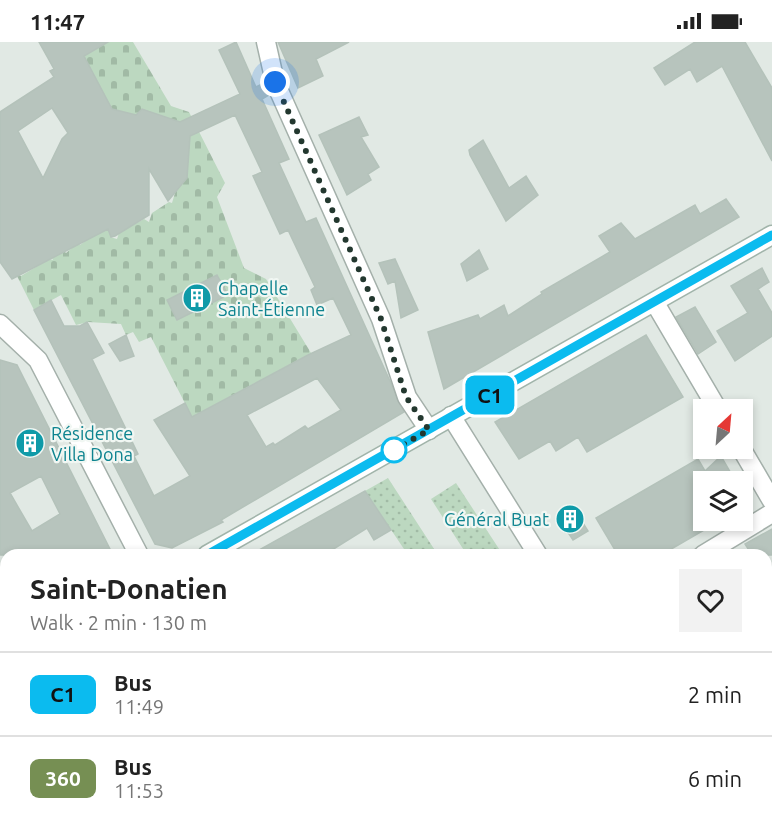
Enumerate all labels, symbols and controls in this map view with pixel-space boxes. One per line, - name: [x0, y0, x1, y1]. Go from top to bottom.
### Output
- text: 11:47: [30, 9, 85, 34]
- your location: [260, 67, 290, 97]
- place label: Chapelle Saint-Étienne: [218, 278, 325, 319]
- building icon: Chapelle Saint-Étienne: [181, 282, 213, 314]
- line badge: C1: [463, 376, 517, 414]
- text: C1: [477, 383, 503, 407]
- north arrow: [693, 399, 753, 459]
- map controls: [693, 399, 753, 531]
- place label: Résidence Villa Dona: [51, 423, 133, 464]
- building icon: Résidence Villa Dona: [14, 427, 46, 459]
- unlabelled marker: [381, 437, 407, 463]
- button: layers: [693, 471, 753, 531]
- building icon: Général Buat: [554, 503, 586, 535]
- place label: Général Buat: [444, 509, 549, 529]
- button: heart: [679, 569, 742, 632]
- text: Saint-Donatien: [30, 573, 228, 604]
- text: Walk · 2 min · 130 m: [30, 611, 207, 634]
- text: Bus: [114, 670, 152, 695]
- text: C1: [50, 682, 76, 706]
- text: 2 min: [688, 682, 742, 707]
- text: 11:49: [114, 695, 164, 718]
- text: Bus: [114, 754, 152, 779]
- text: 360: [45, 766, 81, 790]
- text: 6 min: [688, 766, 742, 791]
- text: 11:53: [114, 779, 164, 802]

